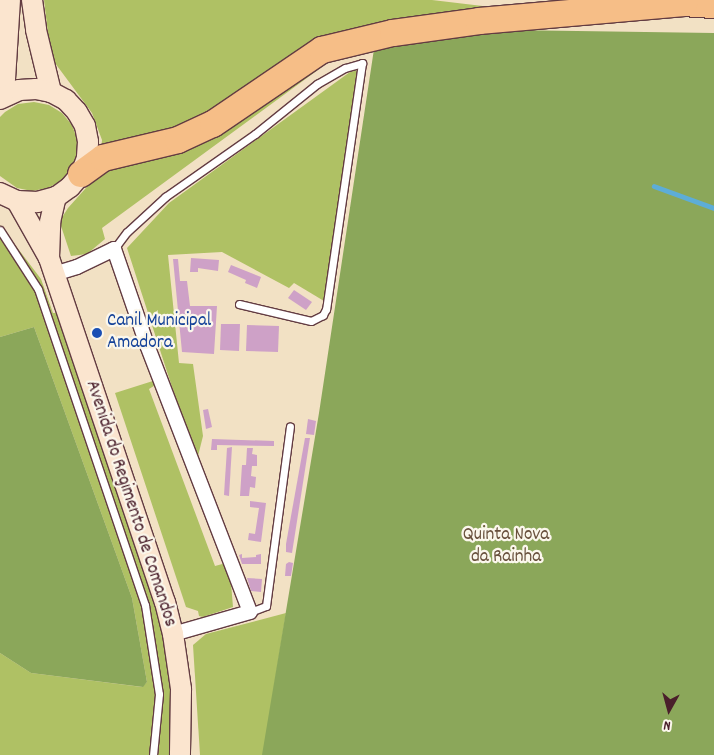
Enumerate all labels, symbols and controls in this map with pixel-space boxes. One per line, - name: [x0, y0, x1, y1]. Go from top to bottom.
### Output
- place label: Canil Municipal Amadora: [107, 311, 211, 355]
- marker: Canil Municipal Amadora: [91, 327, 103, 339]
- street label: Avenida do Regimento de Comandos: [79, 378, 181, 630]
- park label: Quinta Nova da Rainha: [463, 525, 549, 569]
- north arrow: [644, 685, 694, 735]
- text: N: [663, 715, 672, 735]

